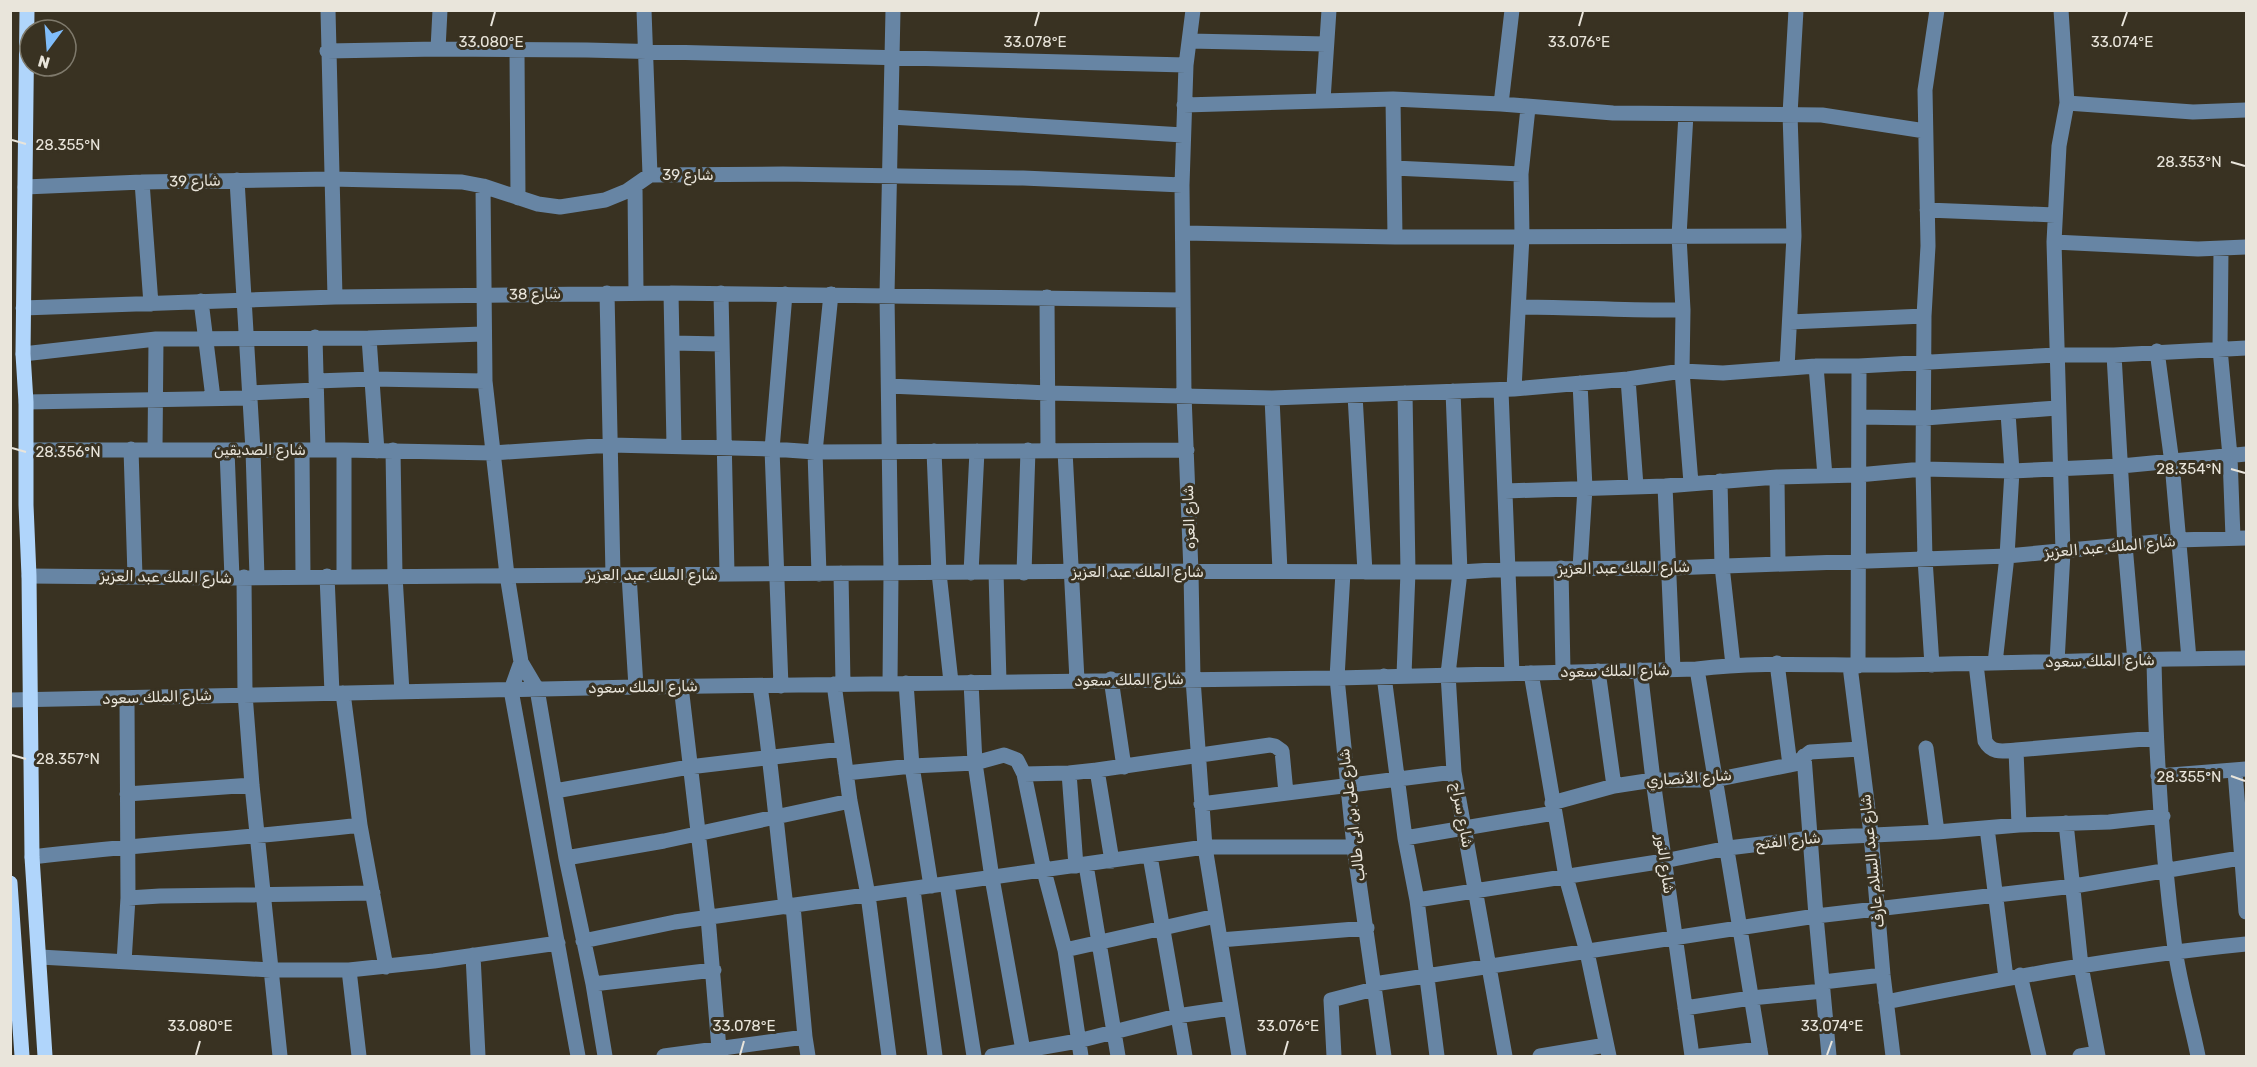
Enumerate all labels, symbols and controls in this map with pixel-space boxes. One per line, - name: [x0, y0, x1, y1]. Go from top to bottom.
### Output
- north arrow: [18, 18, 78, 78]
- text: 33.080°E: [458, 33, 524, 51]
- text: 33.078°E: [1003, 33, 1067, 51]
- text: 33.076°E: [1548, 33, 1610, 51]
- text: 33.074°E: [2091, 33, 2153, 51]
- text: N: [36, 51, 52, 73]
- text: 28.355°N: [35, 136, 101, 154]
- text: 28.353°N: [2156, 153, 2222, 171]
- street label: شارع 39: [662, 166, 714, 186]
- street label: شارع 39: [169, 172, 221, 192]
- street label: شارع 38: [509, 285, 561, 305]
- street label: شارع الصديقين: [214, 441, 306, 461]
- text: 28.356°N: [35, 443, 101, 461]
- text: 28.354°N: [2156, 460, 2222, 478]
- street label: شارع العزه: [1179, 484, 1201, 550]
- street label: شارع الملك عبد العزيز: [2042, 532, 2177, 564]
- street label: شارع الملك عبد العزيز: [1557, 558, 1690, 580]
- street label: شارع الملك عبد العزيز: [1071, 563, 1204, 583]
- street label: شارع الملك عبد العزيز: [585, 566, 718, 586]
- street label: شارع الملك عبد العزيز: [99, 567, 232, 589]
- street label: شارع الملك سعود: [2045, 651, 2155, 673]
- street label: شارع الملك سعود: [1560, 661, 1670, 683]
- street label: شارع الملك سعود: [1074, 670, 1184, 692]
- street label: شارع الملك سعود: [588, 677, 698, 699]
- street label: شارع الملك سعود: [102, 686, 212, 710]
- street label: شارع على بن ابى طالب: [1335, 747, 1371, 882]
- text: 28.357°N: [36, 750, 100, 768]
- street label: شارع الأنصاري: [1646, 766, 1733, 792]
- text: 28.355°N: [2156, 768, 2222, 786]
- street label: شارع سراج: [1445, 781, 1477, 849]
- street label: شارع عبد السلام عارف: [1856, 793, 1890, 929]
- street label: شارع الفتح: [1754, 829, 1822, 855]
- street label: شارع النور: [1650, 832, 1678, 895]
- text: 33.080°E: [167, 1017, 233, 1035]
- text: 33.078°E: [712, 1017, 776, 1035]
- text: 33.076°E: [1257, 1017, 1319, 1035]
- text: 33.074°E: [1801, 1017, 1863, 1035]

